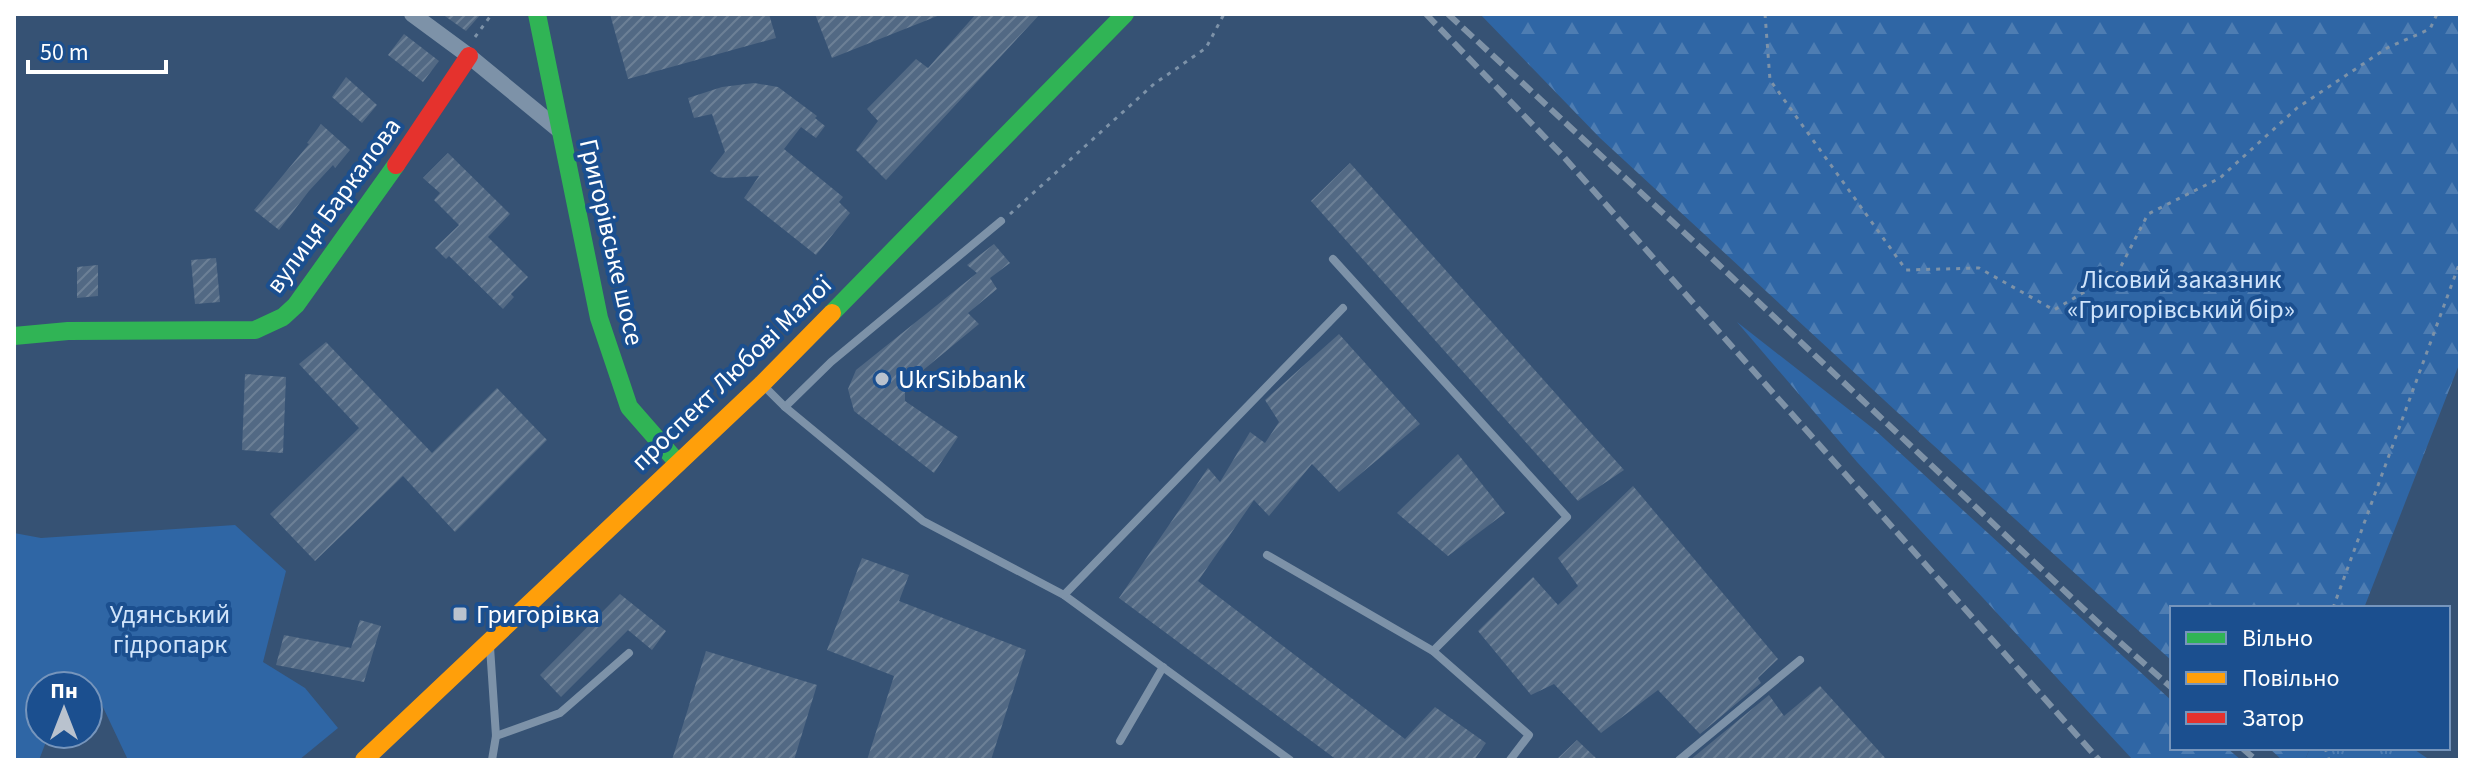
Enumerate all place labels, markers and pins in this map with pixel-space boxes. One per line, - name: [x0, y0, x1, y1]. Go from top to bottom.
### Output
- place label: UkrSibbank: [898, 361, 1026, 398]
- marker: UkrSibbank: [873, 370, 891, 388]
- place label: Григорівка: [476, 596, 600, 633]
- marker: Григорівка: [451, 605, 469, 623]

